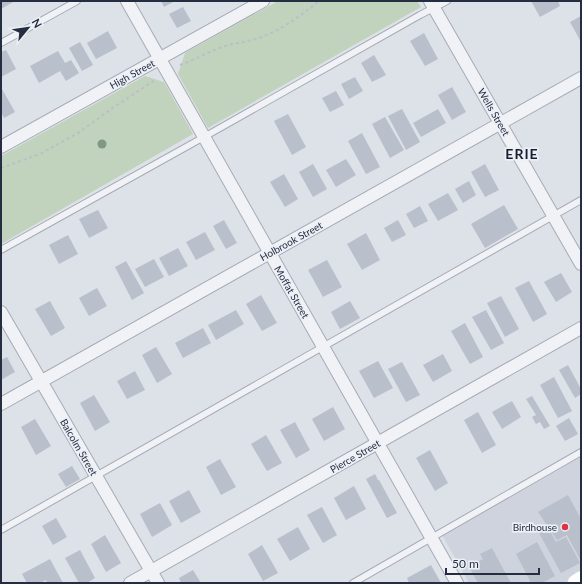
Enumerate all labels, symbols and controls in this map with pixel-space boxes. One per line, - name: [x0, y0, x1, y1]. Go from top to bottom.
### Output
- north arrow: [8, 8, 48, 48]
- text: N: [29, 16, 45, 30]
- street label: High Street: [107, 57, 157, 91]
- street label: Wells Street: [476, 86, 513, 138]
- district label: ERIE: [505, 145, 539, 162]
- street label: Holbrook Street: [258, 219, 325, 263]
- street label: Moffat Street: [272, 264, 312, 321]
- street label: Balcolm Street: [58, 416, 100, 478]
- street label: Pierce Street: [328, 437, 383, 475]
- place label: Birdhouse: [513, 521, 557, 533]
- marker: Birdhouse: [560, 522, 570, 532]
- scale bar: [446, 550, 539, 576]
- text: 50 m: [452, 556, 479, 571]

